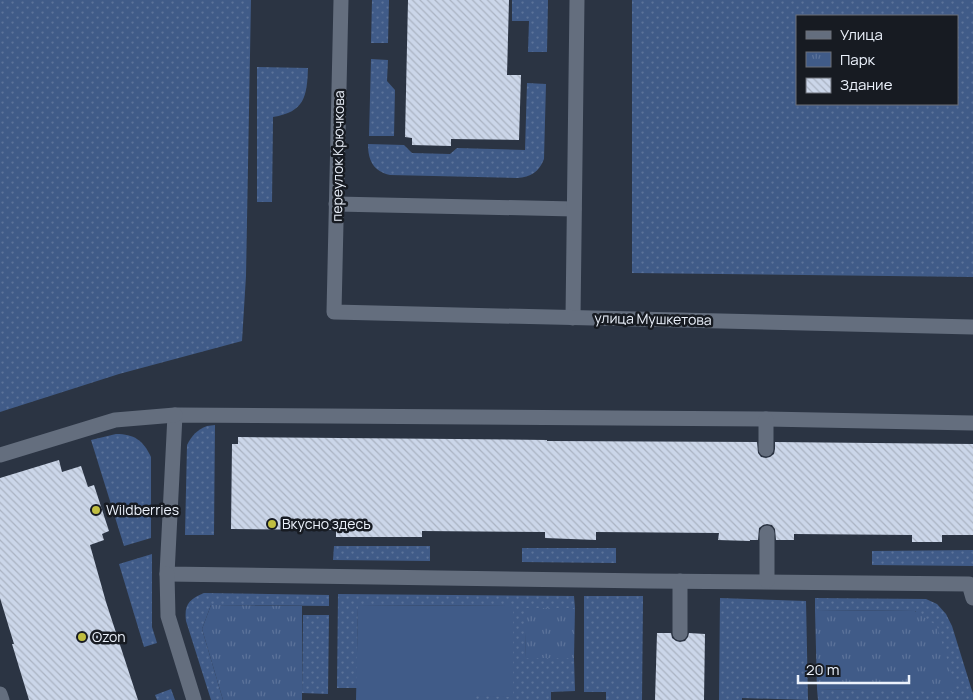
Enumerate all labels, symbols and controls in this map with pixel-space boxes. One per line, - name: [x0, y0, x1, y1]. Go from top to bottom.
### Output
- legend: [796, 15, 958, 105]
- text: Улица: [840, 24, 883, 45]
- text: Парк: [840, 49, 876, 70]
- text: Здание: [840, 74, 893, 95]
- street label: переулок Крючкова: [327, 90, 348, 222]
- street label: улица Мушкетова: [594, 308, 712, 329]
- place label: Wildberries: [106, 500, 179, 519]
- marker: Wildberries: [90, 504, 102, 516]
- place label: Вкусно здесь: [282, 514, 371, 533]
- marker: Вкусно здесь: [266, 518, 278, 530]
- place label: Ozon: [92, 627, 126, 646]
- marker: Ozon: [76, 631, 88, 643]
- scale bar: [798, 652, 909, 684]
- text: 20 m: [806, 659, 839, 680]

